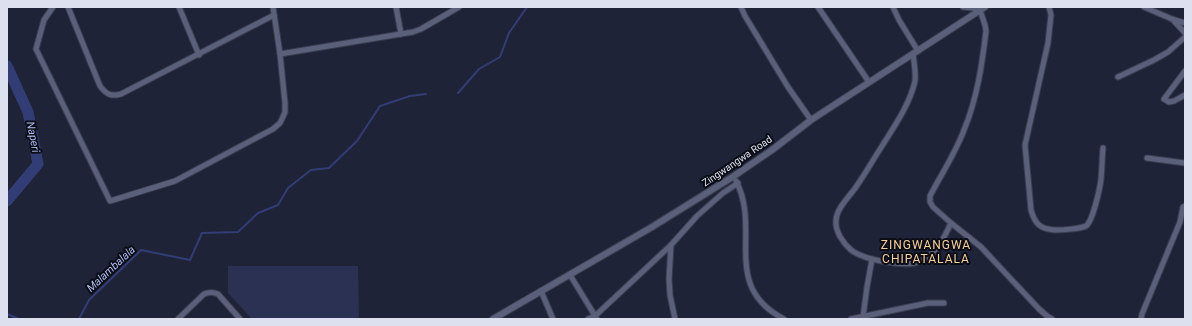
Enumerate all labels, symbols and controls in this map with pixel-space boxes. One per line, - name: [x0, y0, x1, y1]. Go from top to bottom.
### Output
- water label: Naperi: [24, 120, 42, 154]
- street label: Zingwangwa Road: [700, 134, 774, 188]
- district label: ZINGWANGWA CHIPATALALA: [881, 238, 971, 266]
- water label: Malambalala: [84, 243, 138, 295]

